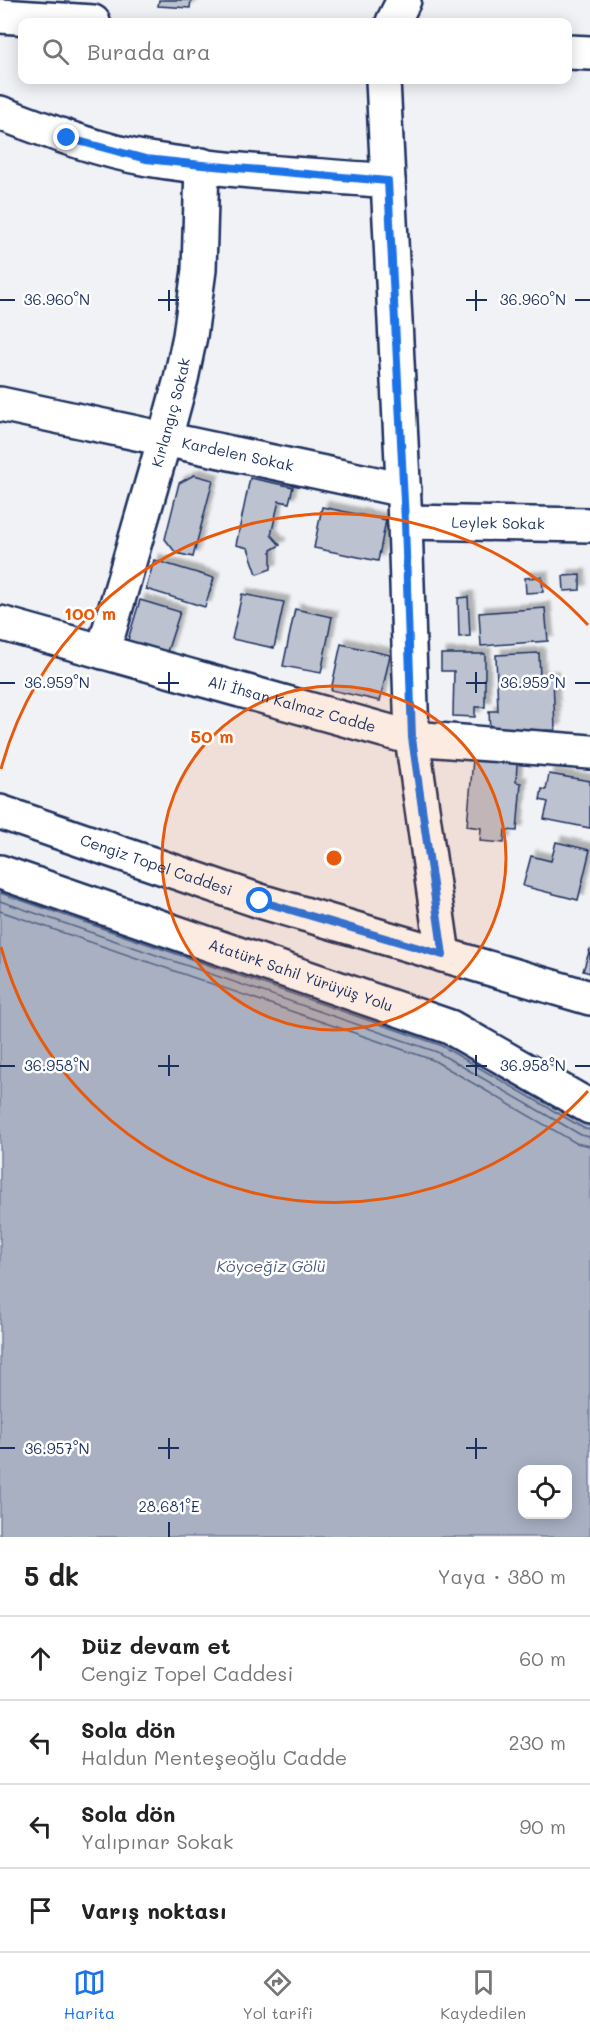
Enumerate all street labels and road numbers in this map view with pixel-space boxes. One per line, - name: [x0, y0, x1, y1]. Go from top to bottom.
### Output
- street label: Kırlangıç Sokak: [146, 356, 194, 469]
- street label: Kardelen Sokak: [180, 432, 296, 475]
- street label: Leylek Sokak: [451, 512, 545, 533]
- street label: Ali İhsan Kalmaz Cadde: [206, 671, 378, 736]
- street label: Cengiz Topel Caddesi: [78, 829, 235, 900]
- street label: Atatürk Sahil Yürüyüş Yolu: [206, 934, 396, 1016]

